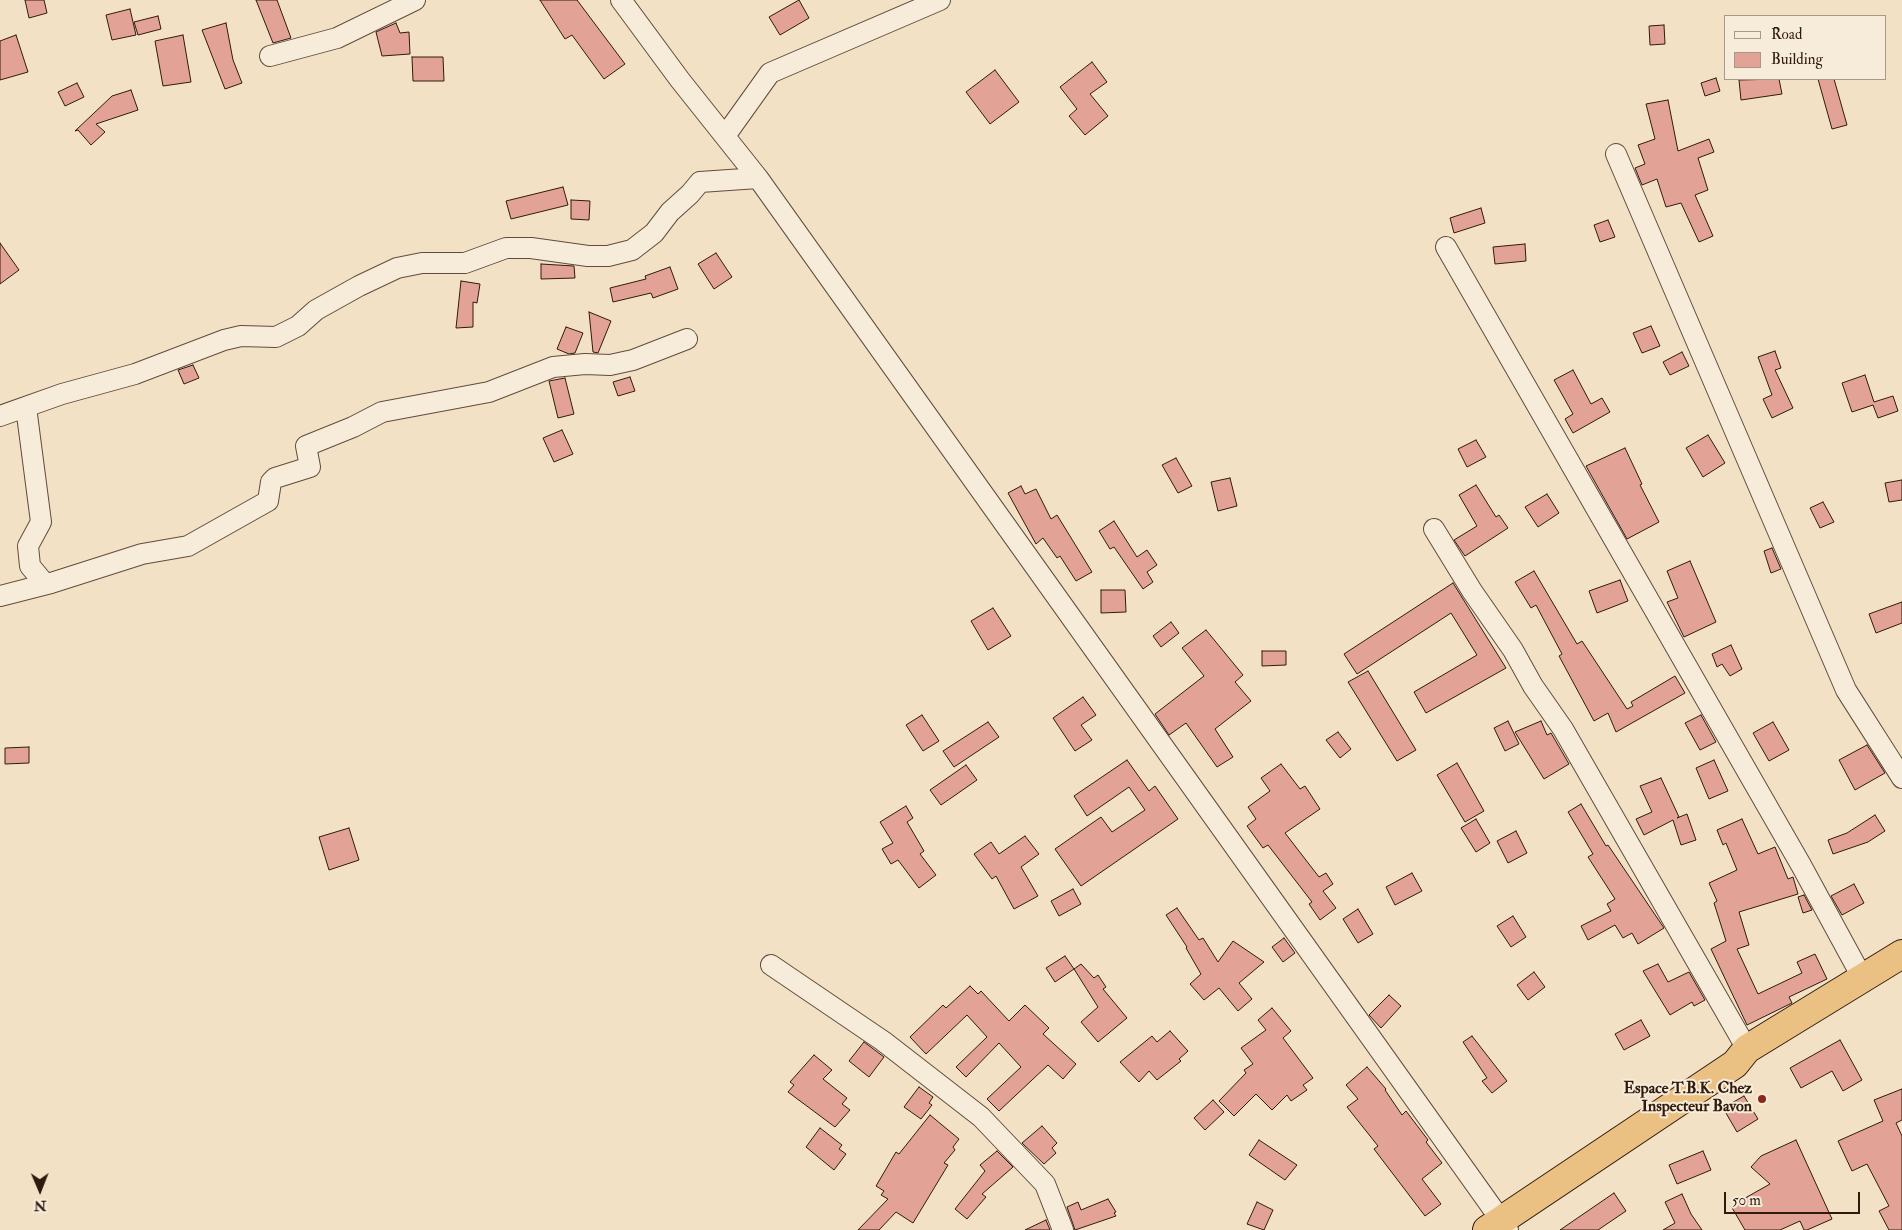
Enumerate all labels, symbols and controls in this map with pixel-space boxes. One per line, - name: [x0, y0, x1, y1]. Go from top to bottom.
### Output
- legend: [1724, 15, 1887, 80]
- text: Road: [1771, 25, 1802, 44]
- text: Building: [1771, 50, 1823, 69]
- place label: Espace T.B.K. Chez Inspecteur Bavon: [1624, 1080, 1752, 1118]
- marker: Espace T.B.K. Chez Inspecteur Bavon: [1756, 1093, 1768, 1105]
- north arrow: [15, 1165, 65, 1215]
- scale bar: [1727, 1182, 1863, 1214]
- text: 50 m: [1732, 1191, 1761, 1210]
- text: N: [34, 1197, 47, 1214]

